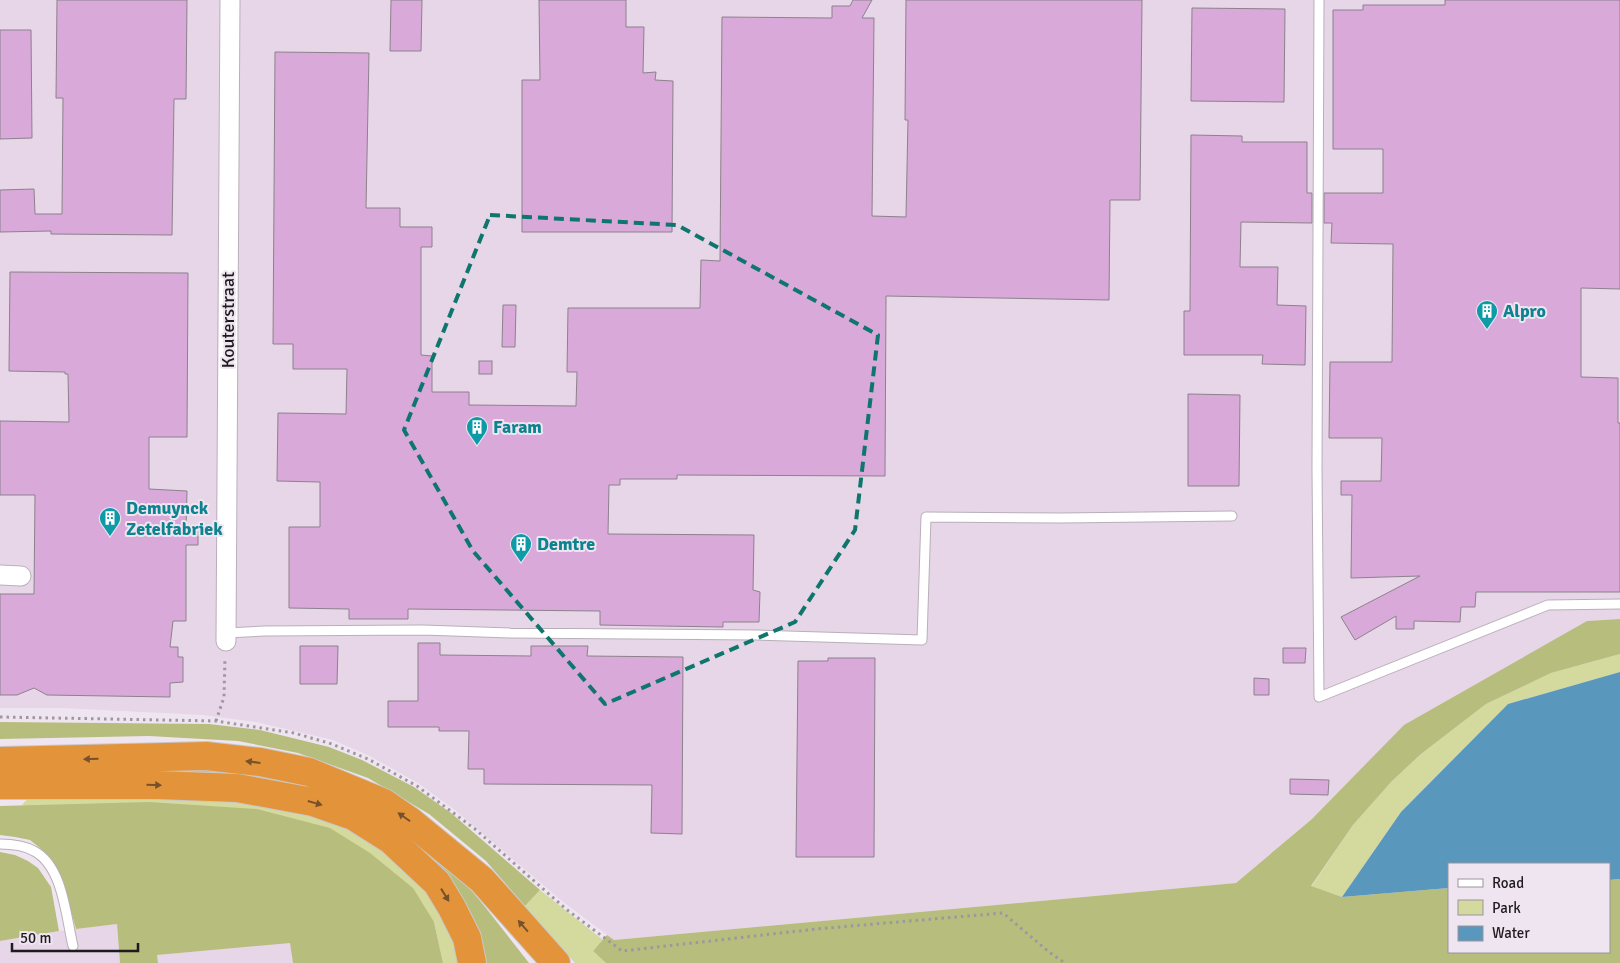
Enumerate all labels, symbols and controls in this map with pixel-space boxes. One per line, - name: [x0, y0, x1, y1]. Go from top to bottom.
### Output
- street label: Kouterstraat: [217, 272, 239, 368]
- building icon: Alpro: [1475, 299, 1499, 330]
- place label: Alpro: [1503, 300, 1546, 322]
- building icon: Faram: [465, 415, 489, 446]
- place label: Faram: [493, 416, 542, 438]
- place label: Demuynck Zetelfabriek: [126, 497, 223, 540]
- building icon: Demuynck Zetelfabriek: [98, 506, 122, 537]
- building icon: Demtre: [509, 532, 533, 563]
- place label: Demtre: [537, 533, 595, 555]
- one-way arrow: [83, 755, 99, 763]
- one-way arrow: [245, 758, 261, 766]
- one-way arrow: [146, 781, 162, 789]
- one-way arrow: [307, 800, 322, 808]
- one-way arrow: [397, 812, 411, 822]
- legend: [1448, 863, 1610, 953]
- text: Road: [1492, 874, 1524, 892]
- one-way arrow: [440, 888, 449, 902]
- text: Park: [1492, 899, 1521, 917]
- scale bar: [12, 920, 139, 952]
- one-way arrow: [518, 920, 529, 933]
- text: Water: [1492, 924, 1530, 942]
- text: 50 m: [20, 929, 51, 947]

